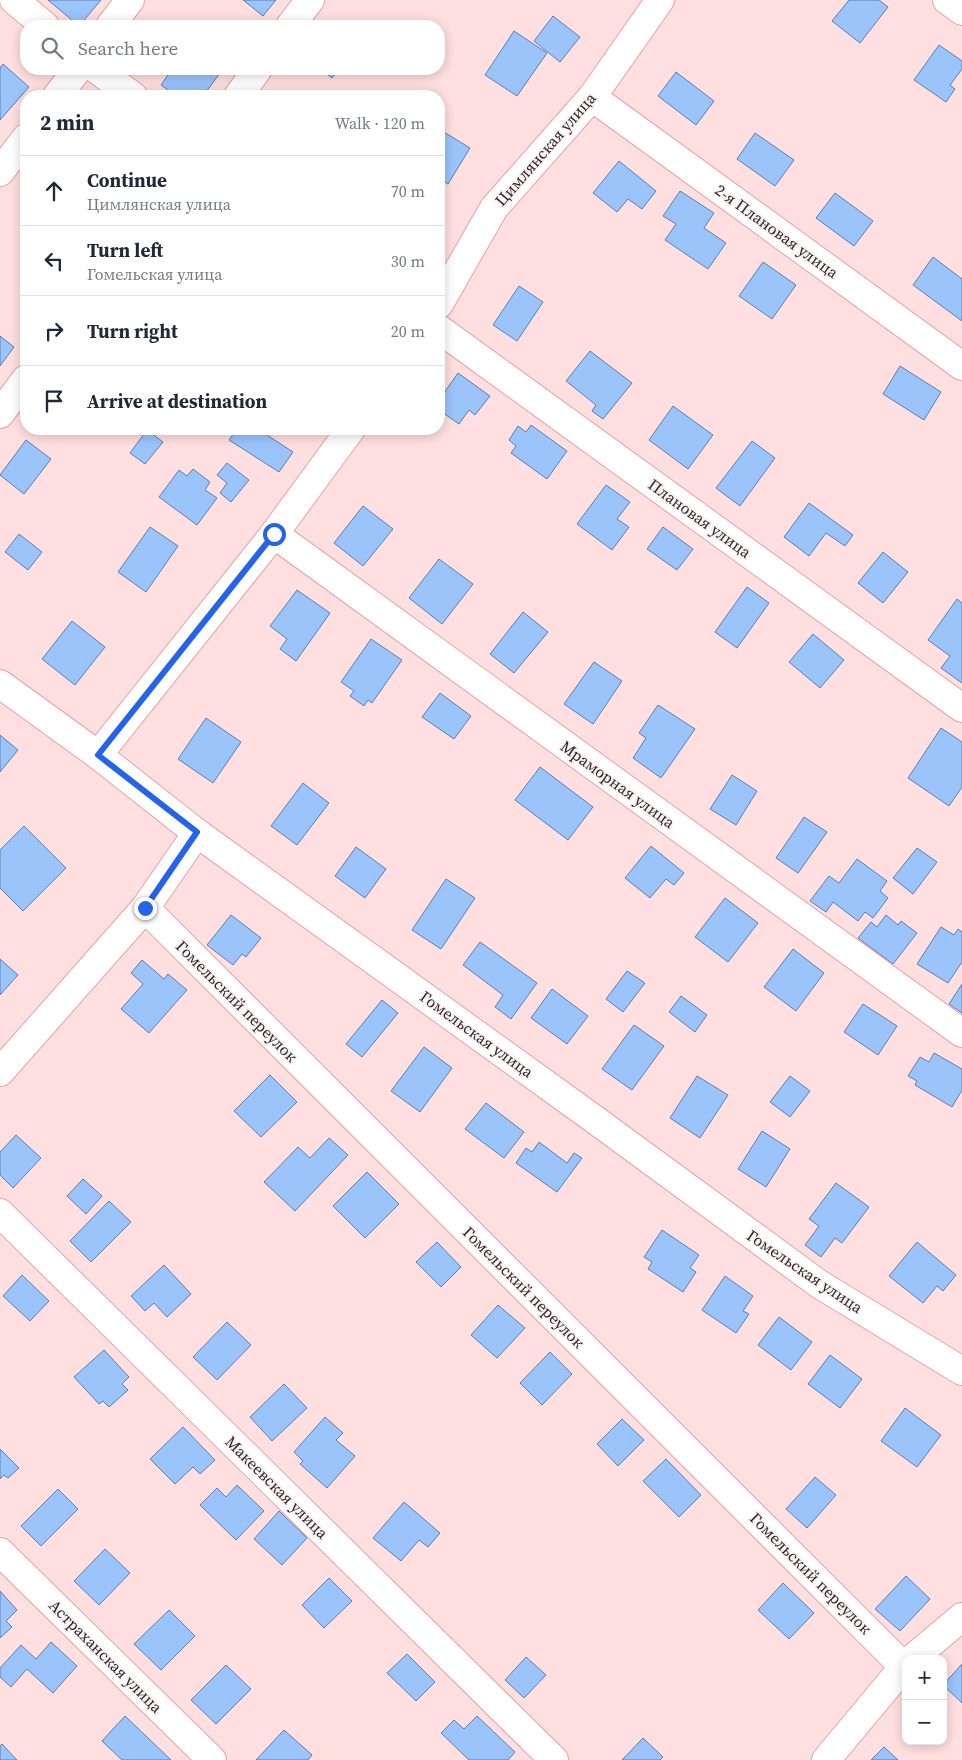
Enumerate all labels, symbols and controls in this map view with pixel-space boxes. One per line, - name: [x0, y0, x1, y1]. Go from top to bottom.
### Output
- search box: [20, 20, 445, 75]
- icon: search: [38, 34, 66, 62]
- text: Search here: [78, 35, 178, 61]
- street label: Цимлянская улица: [489, 87, 601, 211]
- text: 2 min: [40, 108, 95, 137]
- text: Walk · 120 m: [335, 112, 425, 134]
- text: Continue: [87, 167, 167, 193]
- icon: ahead: [40, 177, 68, 205]
- street label: 2-я Плановая улица: [711, 179, 844, 284]
- text: 70 m: [391, 180, 425, 202]
- text: Цимлянская улица: [87, 193, 231, 215]
- text: Turn left: [87, 237, 163, 263]
- icon: left: [40, 247, 68, 275]
- text: 30 m: [391, 250, 425, 272]
- text: Гомельская улица: [87, 263, 222, 285]
- icon: right: [40, 317, 68, 345]
- text: Turn right: [87, 318, 178, 344]
- text: 20 m: [391, 320, 425, 342]
- icon: arrive: [40, 387, 68, 415]
- text: Arrive at destination: [87, 388, 267, 414]
- street label: Плановая улица: [644, 473, 757, 563]
- route start: [263, 523, 286, 546]
- street label: Мраморная улица: [556, 735, 680, 834]
- route end: [134, 897, 157, 920]
- street label: Гомельский переулок: [171, 935, 303, 1067]
- street label: Гомельская улица: [416, 985, 539, 1083]
- street label: Гомельский переулок: [458, 1221, 590, 1353]
- street label: Гомельская улица: [743, 1224, 868, 1318]
- street label: Макеевская улица: [221, 1431, 334, 1544]
- street label: Гомельский переулок: [745, 1507, 877, 1639]
- street label: Астраханская улица: [44, 1594, 168, 1718]
- map controls: [902, 1655, 947, 1745]
- button: +: [902, 1655, 947, 1700]
- button: −: [902, 1700, 947, 1745]

